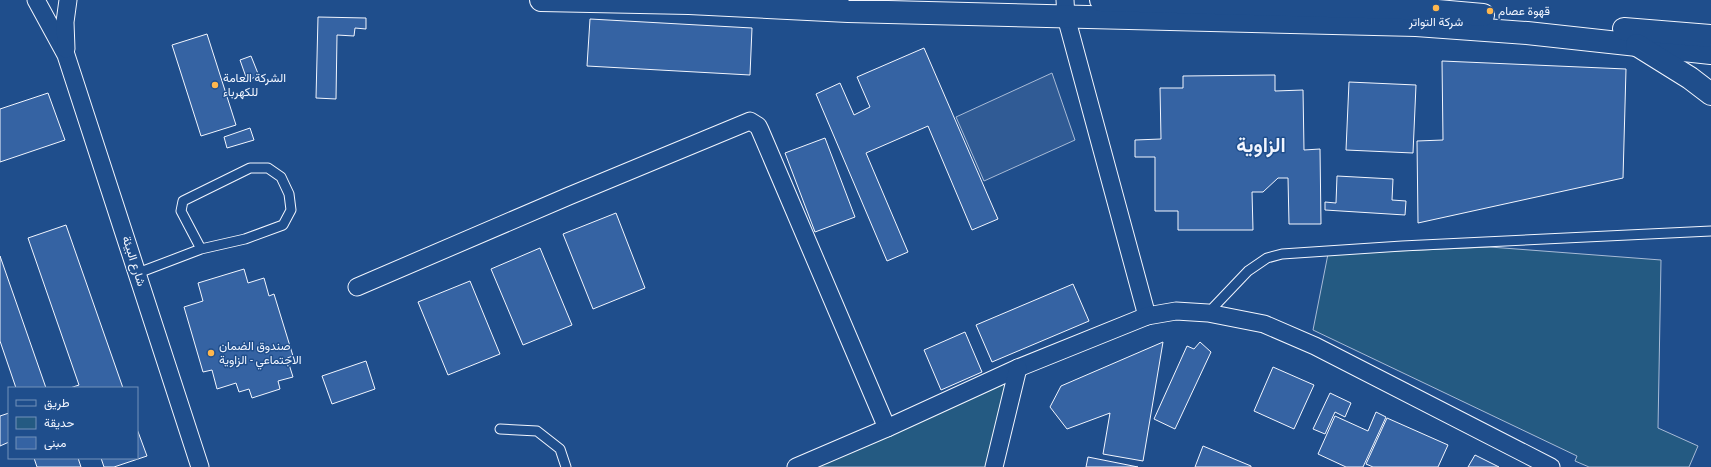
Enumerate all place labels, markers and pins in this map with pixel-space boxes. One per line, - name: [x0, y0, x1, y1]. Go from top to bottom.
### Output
- marker: شركة التواتر: [1431, 3, 1441, 13]
- place label: قهوة عصام: [1498, 4, 1550, 19]
- marker: قهوة عصام: [1485, 6, 1495, 16]
- place label: شركة التواتر: [1408, 15, 1463, 30]
- place label: الشركة العامة للكهرباء: [223, 71, 286, 100]
- marker: الشركة العامة للكهرباء: [210, 80, 220, 90]
- place label: صندوق الضمان الاجتماعي - الزاوية: [219, 339, 302, 370]
- marker: صندوق الضمان الاجتماعي - الزاوية: [206, 348, 216, 358]

